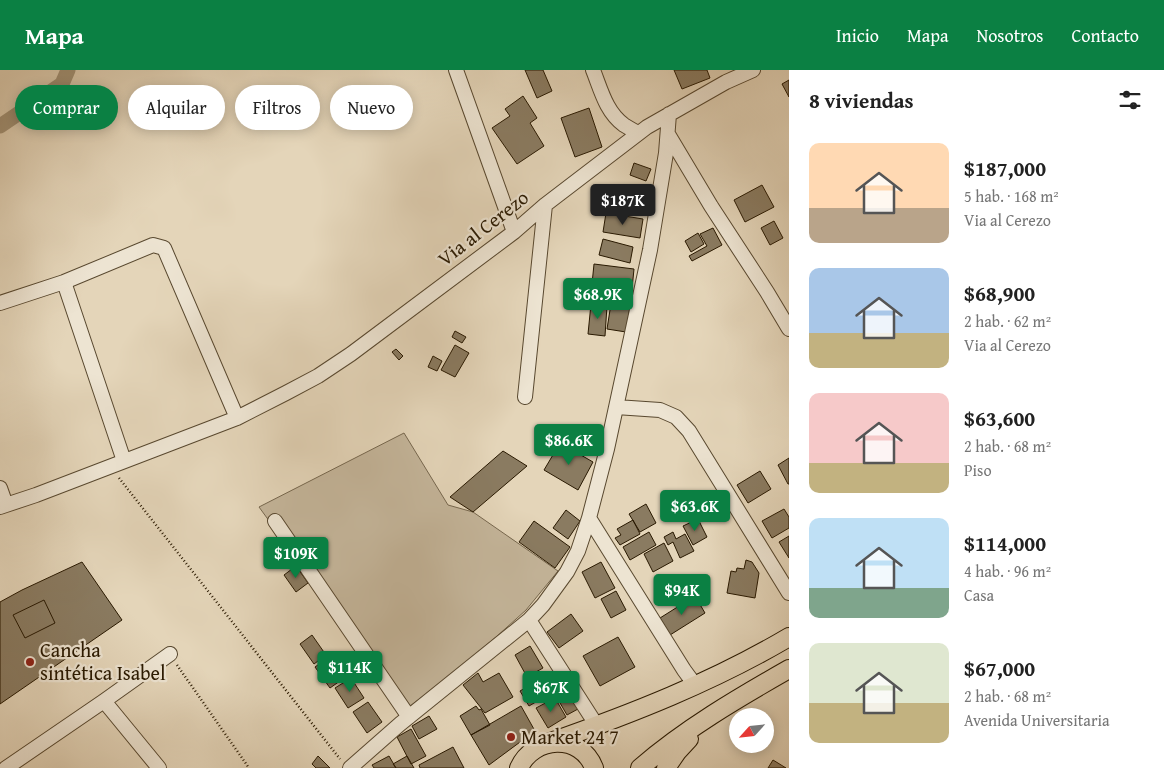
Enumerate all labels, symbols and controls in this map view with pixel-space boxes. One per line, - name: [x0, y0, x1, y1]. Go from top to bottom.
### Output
- text: Mapa: [25, 18, 84, 53]
- text: Inicio: [836, 22, 879, 49]
- text: Mapa: [907, 22, 948, 49]
- text: Nosotros: [976, 22, 1044, 49]
- text: Contacto: [1072, 22, 1139, 49]
- chip: Comprar: [15, 85, 118, 130]
- chip: Alquilar: [128, 85, 225, 130]
- chip: Filtros: [235, 85, 320, 130]
- chip: Nuevo: [330, 85, 413, 130]
- text: 8 viviendas: [809, 85, 914, 116]
- icon: filters: [1116, 86, 1144, 114]
- text: $187,000: [964, 153, 1046, 184]
- icon: home: [849, 163, 909, 223]
- street label: Via al Cerezo: [431, 183, 534, 272]
- pin: $187K: [588, 184, 658, 226]
- text: 5 hab. · 168 m²: [964, 184, 1059, 208]
- text: $187K: [601, 188, 645, 212]
- text: Via al Cerezo: [964, 208, 1051, 232]
- pin: $68.9K: [557, 278, 639, 320]
- text: $68,900: [964, 278, 1035, 309]
- text: $68.9K: [574, 282, 622, 306]
- icon: home: [849, 288, 909, 348]
- text: 2 hab. · 62 m²: [964, 309, 1051, 333]
- text: Via al Cerezo: [964, 333, 1051, 357]
- text: $63,600: [964, 403, 1035, 434]
- icon: home: [849, 413, 909, 473]
- pin: $86.6K: [528, 424, 610, 466]
- text: $86.6K: [545, 428, 593, 452]
- text: 2 hab. · 68 m²: [964, 434, 1051, 458]
- text: Piso: [964, 458, 992, 482]
- pin: $63.6K: [654, 490, 736, 532]
- text: $63.6K: [671, 494, 719, 518]
- text: $114,000: [964, 528, 1046, 559]
- pin: $109K: [261, 536, 331, 579]
- icon: home: [849, 538, 909, 598]
- text: $109K: [274, 541, 318, 565]
- text: 4 hab. · 96 m²: [964, 559, 1051, 583]
- pin: $94K: [652, 574, 712, 616]
- text: $94K: [665, 578, 699, 602]
- text: Casa: [964, 583, 994, 607]
- place label: Cancha sintética Isabel: [40, 635, 166, 687]
- pin: $114K: [315, 650, 385, 693]
- text: $67,000: [964, 653, 1035, 684]
- text: $114K: [328, 655, 372, 679]
- marker: Cancha sintética Isabel: [24, 656, 36, 668]
- icon: home: [849, 663, 909, 723]
- pin: $67K: [521, 670, 581, 713]
- text: $67K: [534, 675, 568, 699]
- text: 2 hab. · 68 m²: [964, 684, 1051, 708]
- north arrow: [729, 708, 774, 752]
- map controls: [729, 708, 774, 753]
- text: Avenida Universitaria: [964, 708, 1110, 732]
- place label: Market 24 7: [521, 722, 619, 751]
- marker: Market 24 7: [505, 731, 517, 743]

